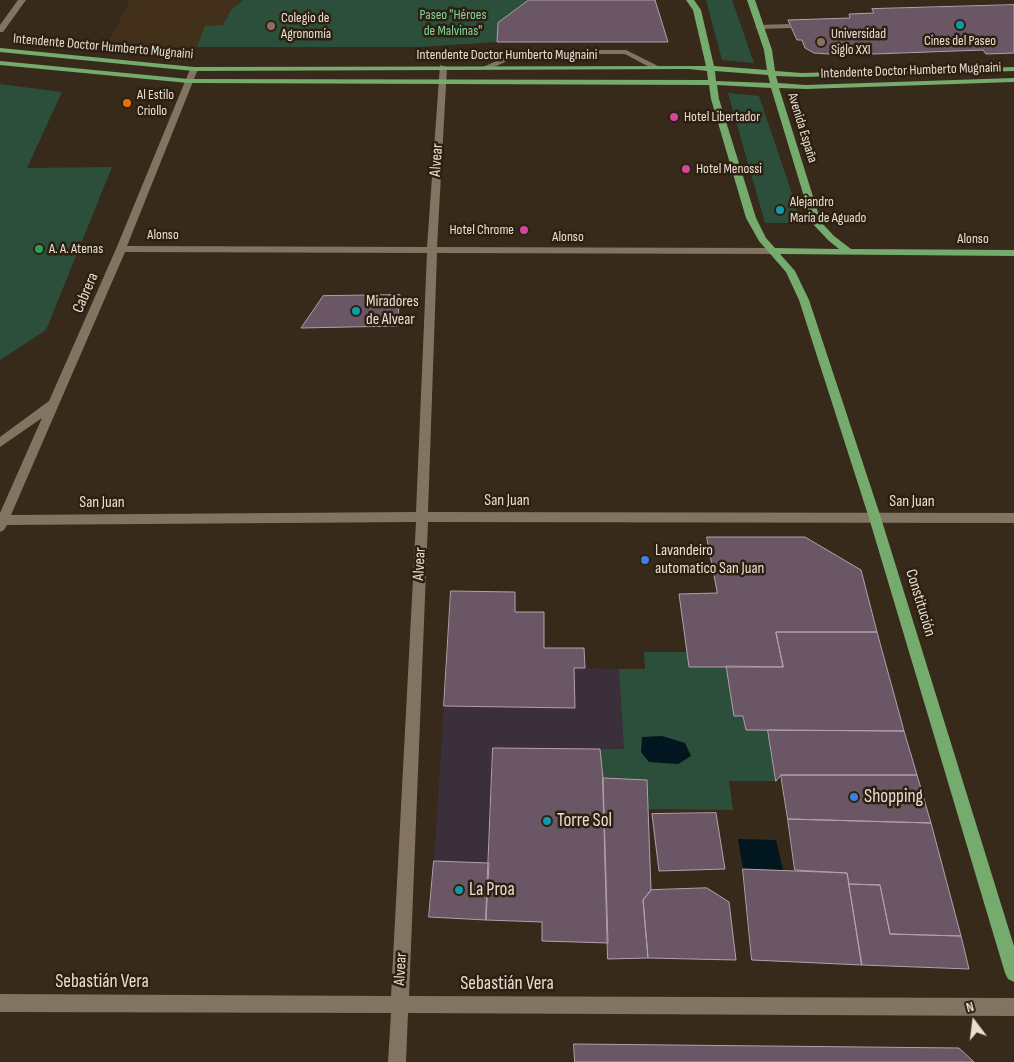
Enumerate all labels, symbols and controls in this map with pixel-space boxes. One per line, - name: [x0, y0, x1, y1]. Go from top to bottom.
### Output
- park label: Paseo "Héroes de Malvinas": [420, 7, 486, 40]
- place label: Colegio de Agronomía: [281, 10, 331, 42]
- marker: Cines del Paseo: [954, 19, 966, 31]
- marker: Colegio de Agronomía: [265, 20, 277, 32]
- place label: Universidad Siglo XXI: [831, 26, 886, 58]
- street label: Intendente Doctor Humberto Mugnaini: [12, 31, 194, 63]
- place label: Cines del Paseo: [924, 33, 996, 49]
- marker: Universidad Siglo XXI: [815, 36, 827, 48]
- street label: Intendente Doctor Humberto Mugnaini: [417, 47, 597, 63]
- street label: Intendente Doctor Humberto Mugnaini: [820, 59, 1002, 83]
- place label: Al Estilo Criollo: [137, 87, 174, 120]
- street label: Avenida España: [783, 91, 821, 165]
- marker: Al Estilo Criollo: [121, 97, 133, 109]
- place label: Hotel Libertador: [684, 109, 760, 125]
- marker: Hotel Libertador: [668, 111, 680, 123]
- street label: Alvear: [426, 143, 448, 177]
- place label: Hotel Menossi: [696, 161, 762, 177]
- marker: Hotel Menossi: [680, 163, 692, 175]
- place label: Alejandro María de Aguado: [790, 194, 866, 226]
- marker: Alejandro María de Aguado: [774, 204, 786, 216]
- place label: Hotel Chrome: [449, 222, 514, 238]
- marker: Hotel Chrome: [518, 224, 530, 236]
- street label: Alonso: [147, 227, 179, 243]
- street label: Alonso: [552, 229, 584, 245]
- street label: Alonso: [957, 231, 989, 247]
- place label: A. A. Atenas: [49, 241, 103, 257]
- marker: A. A. Atenas: [33, 243, 45, 255]
- street label: Cabrera: [69, 270, 103, 316]
- place label: Miradores de Alvear: [366, 292, 419, 330]
- marker: Miradores de Alvear: [350, 305, 362, 317]
- street label: San Juan: [484, 491, 530, 511]
- street label: San Juan: [889, 492, 935, 512]
- street label: San Juan: [79, 493, 125, 513]
- place label: Lavandeiro automatico San Juan: [655, 541, 764, 579]
- street label: Alvear: [410, 547, 430, 581]
- marker: Lavandeiro automatico San Juan: [639, 554, 651, 566]
- street label: Constitución: [901, 567, 939, 639]
- place label: Shopping: [864, 786, 923, 808]
- marker: Shopping: [848, 791, 860, 803]
- place label: Torre Sol: [557, 810, 612, 832]
- marker: Torre Sol: [541, 815, 553, 827]
- place label: La Proa: [469, 879, 515, 901]
- marker: La Proa: [453, 884, 465, 896]
- street label: Alvear: [391, 952, 411, 986]
- street label: Sebastián Vera: [55, 971, 149, 993]
- street label: Sebastián Vera: [460, 973, 554, 995]
- north arrow: [949, 997, 999, 1047]
- text: N: [964, 998, 976, 1016]

